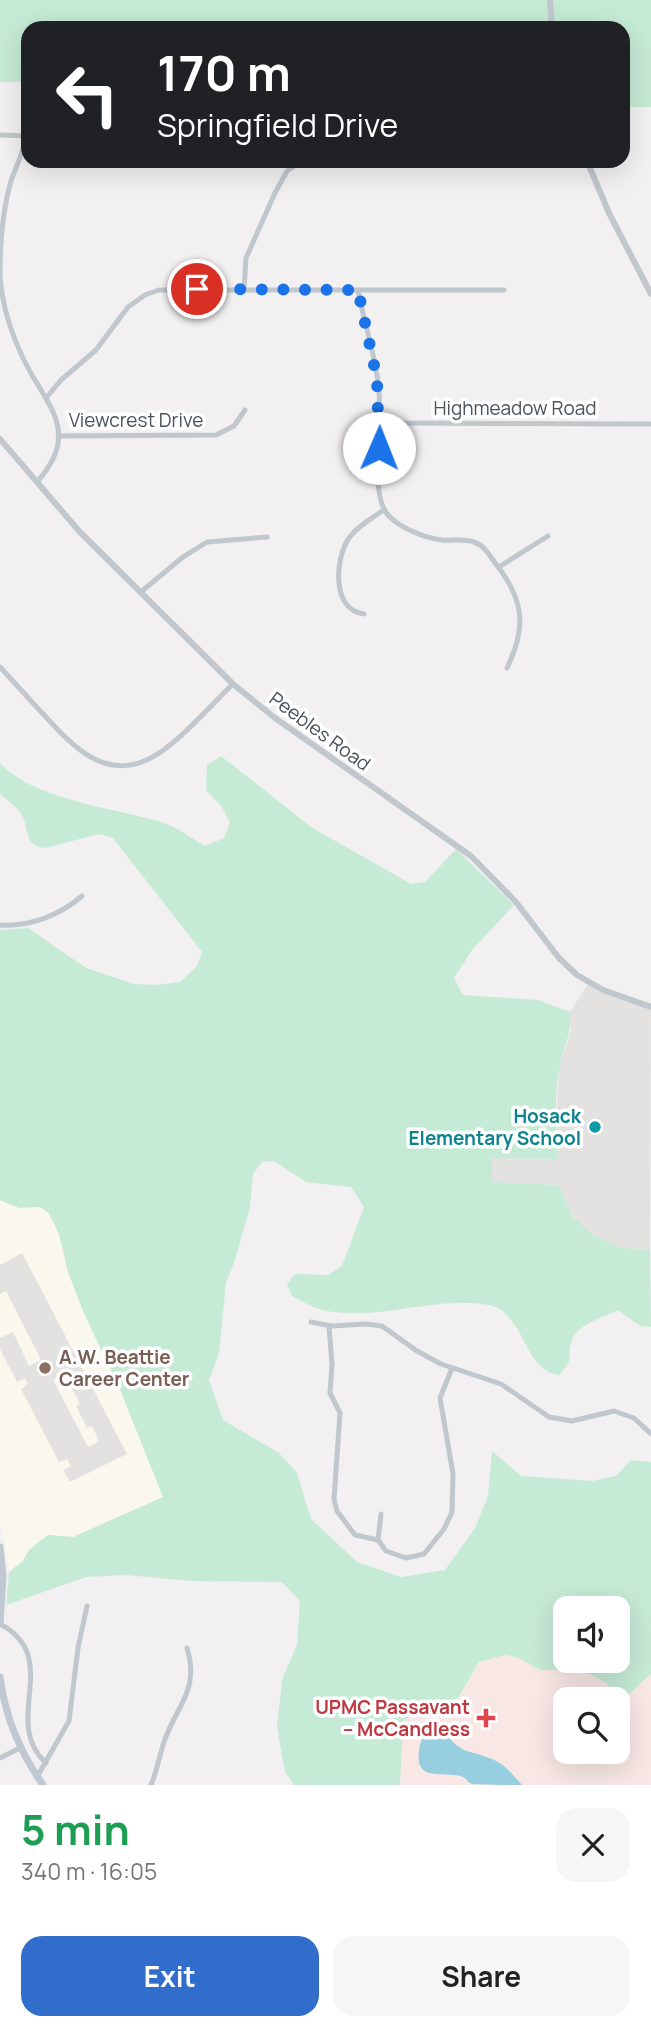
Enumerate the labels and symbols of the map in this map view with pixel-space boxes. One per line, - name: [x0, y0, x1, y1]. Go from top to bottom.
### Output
- pin: [167, 259, 227, 319]
- street label: Highmeadow Road: [433, 395, 597, 421]
- street label: Viewcrest Drive: [69, 407, 203, 433]
- position arrow: [342, 411, 416, 485]
- street label: Peebles Road: [264, 685, 376, 777]
- place label: Hosack Elementary School: [408, 1103, 582, 1151]
- marker: Hosack Elementary School: [587, 1119, 603, 1135]
- place label: A.W. Beattie Career Center: [59, 1344, 190, 1392]
- marker: A.W. Beattie Career Center: [37, 1360, 53, 1376]
- place label: UPMC Passavant – McCandless: [315, 1694, 470, 1742]
- marker: UPMC Passavant – McCandless: [476, 1708, 496, 1728]

